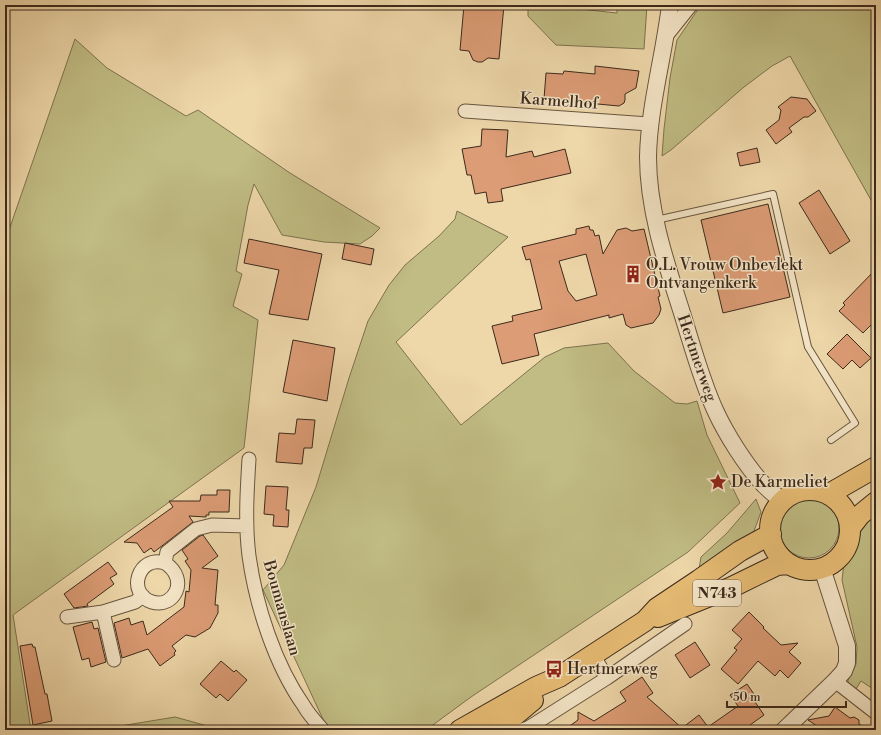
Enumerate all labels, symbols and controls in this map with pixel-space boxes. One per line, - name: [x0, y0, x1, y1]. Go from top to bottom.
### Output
- street label: Karmelhof: [519, 88, 600, 114]
- place label: O.L. Vrouw Onbevlekt Ontvangenkerk: [646, 255, 803, 293]
- building icon: O.L. Vrouw Onbevlekt Ontvangenkerk: [623, 264, 643, 284]
- street label: Hertmerweg: [673, 312, 721, 405]
- place icon: De Karmeliet: [708, 472, 728, 492]
- place label: De Karmeliet: [731, 472, 829, 492]
- street label: Boumanslaan: [259, 557, 305, 659]
- road number: N743: [693, 580, 741, 606]
- bus stop icon: Hertmerweg: [544, 659, 564, 679]
- place label: Hertmerweg: [567, 659, 659, 679]
- scale bar: [727, 683, 846, 709]
- text: 50 m: [733, 690, 761, 705]

